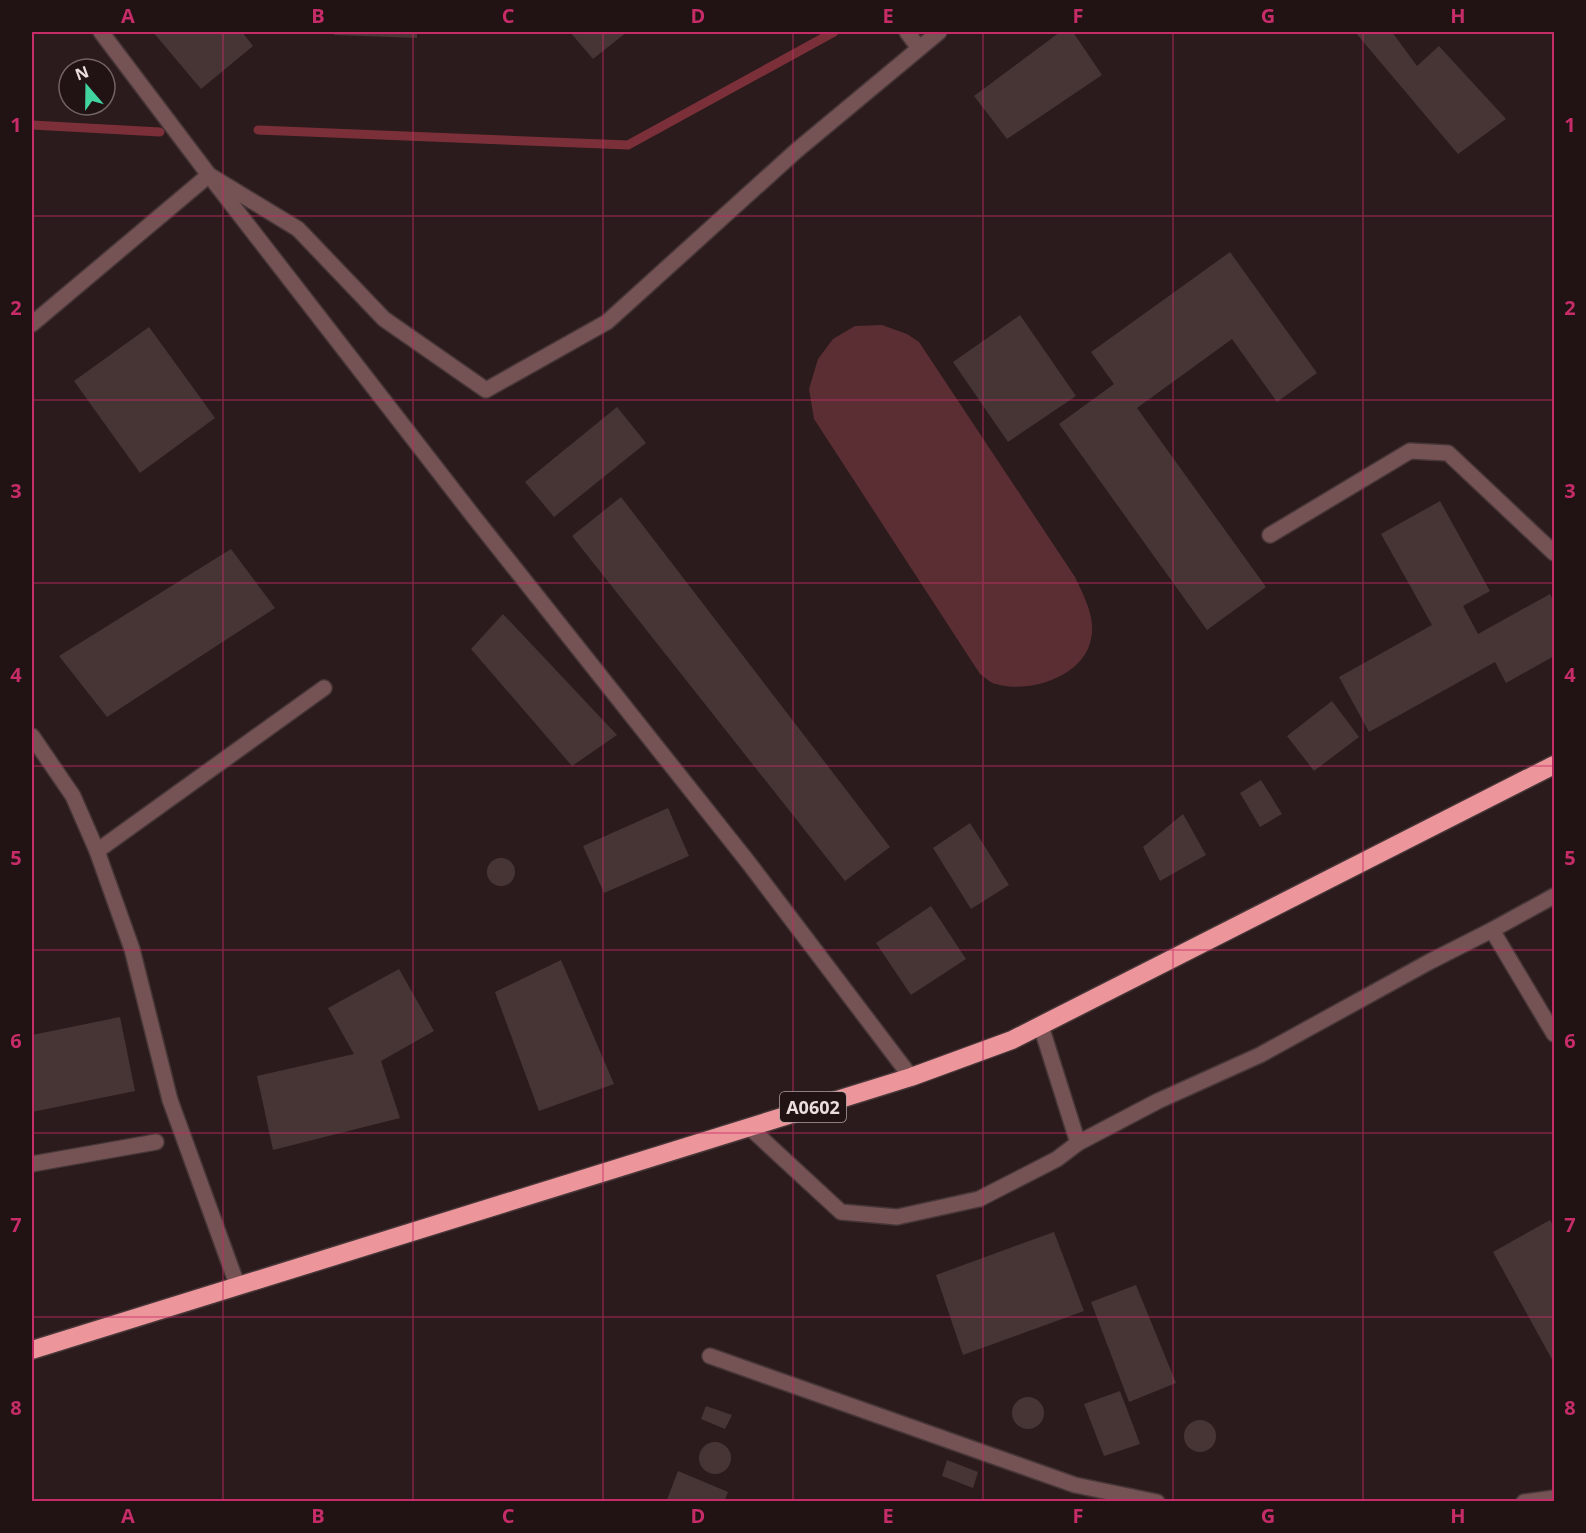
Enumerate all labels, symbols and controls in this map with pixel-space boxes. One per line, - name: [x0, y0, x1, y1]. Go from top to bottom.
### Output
- text: A: [121, 2, 135, 29]
- text: B: [311, 2, 325, 29]
- text: C: [502, 2, 515, 29]
- text: D: [691, 2, 705, 29]
- text: E: [882, 2, 894, 29]
- text: F: [1073, 2, 1083, 29]
- text: G: [1261, 2, 1275, 29]
- text: H: [1450, 2, 1466, 29]
- north arrow: [57, 57, 117, 117]
- text: N: [72, 60, 92, 85]
- text: 1: [10, 111, 22, 138]
- text: 1: [1564, 111, 1576, 138]
- text: 2: [10, 294, 22, 321]
- text: 2: [1564, 294, 1576, 321]
- text: 3: [10, 477, 22, 504]
- text: 3: [1564, 477, 1576, 504]
- text: 4: [10, 661, 22, 688]
- text: 4: [1564, 661, 1576, 688]
- text: 5: [10, 844, 22, 871]
- text: 5: [1564, 844, 1576, 871]
- text: 6: [10, 1027, 22, 1054]
- text: 6: [1564, 1027, 1576, 1054]
- road number: A0602: [780, 1092, 846, 1122]
- text: 7: [10, 1211, 22, 1238]
- text: 7: [1564, 1211, 1576, 1238]
- text: 8: [10, 1394, 22, 1421]
- text: 8: [1564, 1394, 1576, 1421]
- text: A: [121, 1502, 135, 1529]
- text: B: [311, 1502, 325, 1529]
- text: C: [502, 1502, 515, 1529]
- text: D: [691, 1502, 705, 1529]
- text: E: [882, 1502, 894, 1529]
- text: F: [1073, 1502, 1083, 1529]
- text: G: [1261, 1502, 1275, 1529]
- text: H: [1450, 1502, 1466, 1529]

